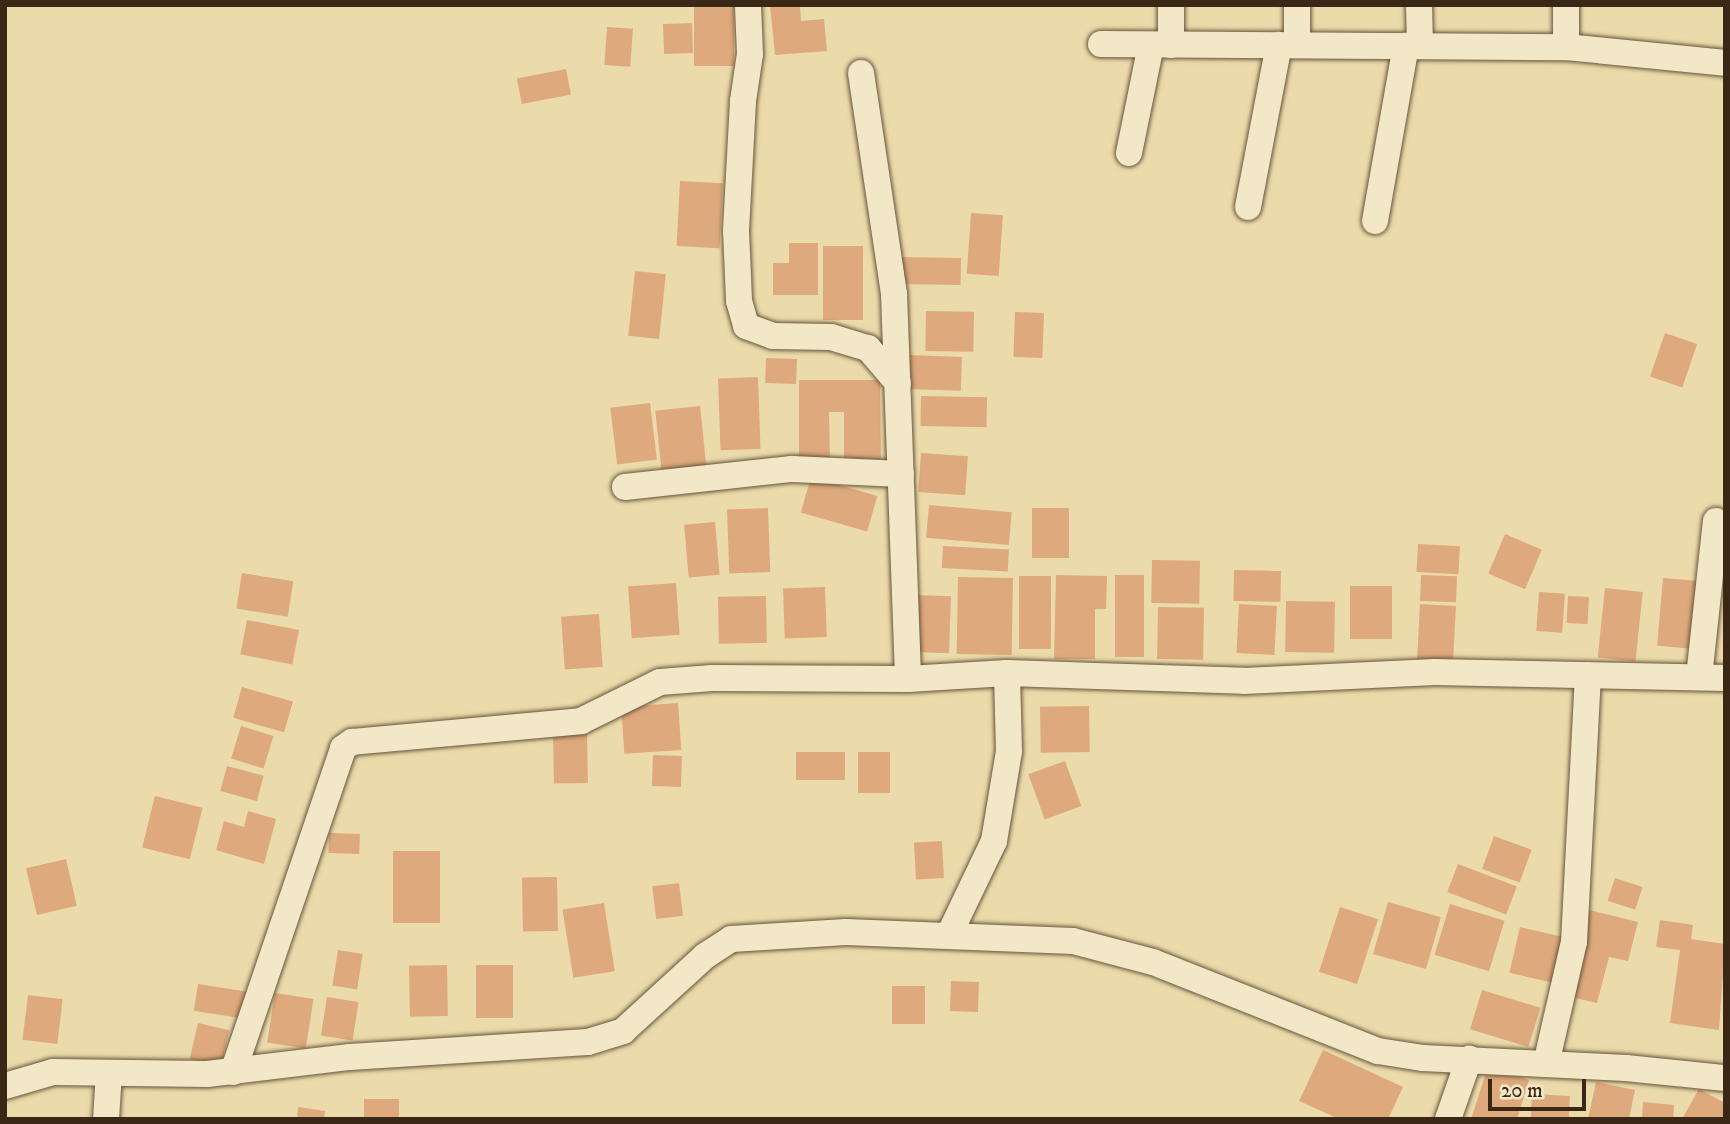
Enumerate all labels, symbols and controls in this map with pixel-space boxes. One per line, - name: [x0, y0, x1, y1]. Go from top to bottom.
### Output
- scale bar: [1492, 1064, 1590, 1108]
- text: 20 m: [1501, 1078, 1543, 1104]

